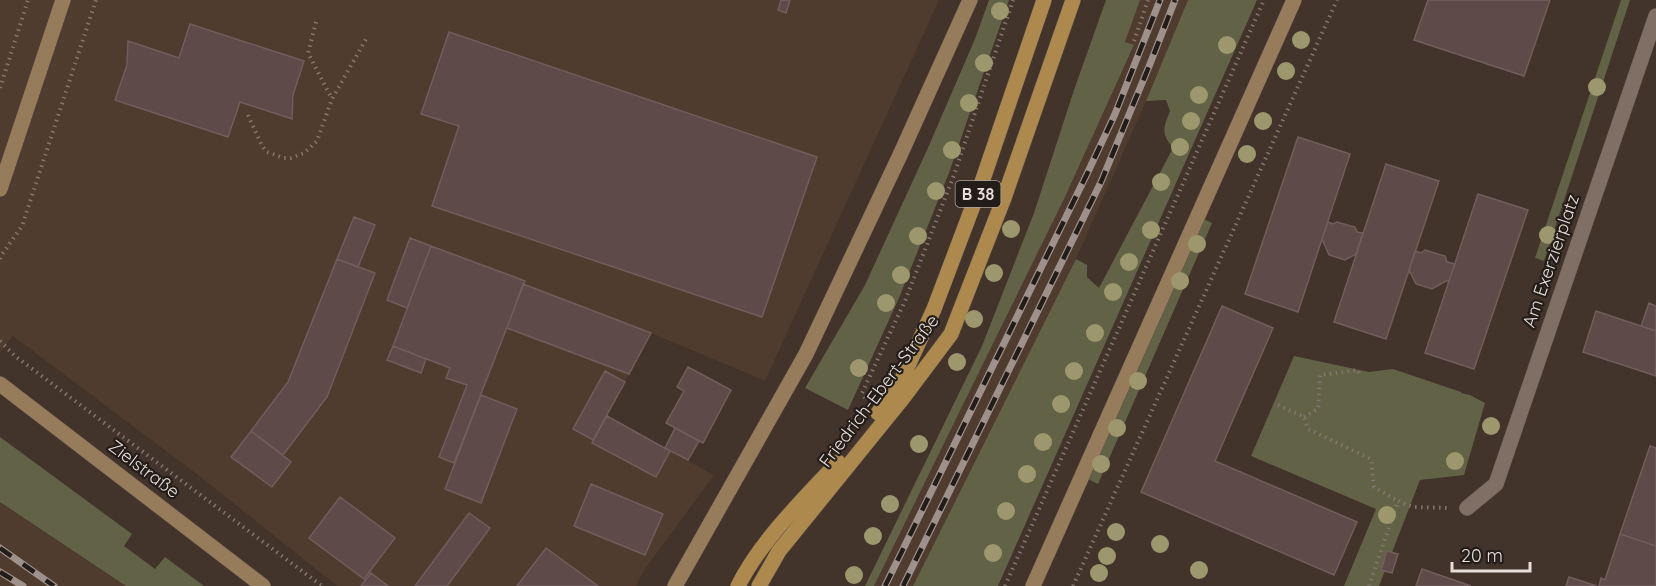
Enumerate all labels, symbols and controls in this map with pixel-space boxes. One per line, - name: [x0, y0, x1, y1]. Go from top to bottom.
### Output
- road number: B 38: [956, 181, 1000, 207]
- street label: Am Exerzierplatz: [1517, 191, 1584, 330]
- street label: Friedrich-Ebert-Straße: [814, 310, 944, 472]
- street label: Zielstraße: [104, 434, 184, 503]
- scale bar: [1452, 535, 1530, 573]
- text: 20 m: [1461, 544, 1503, 567]

